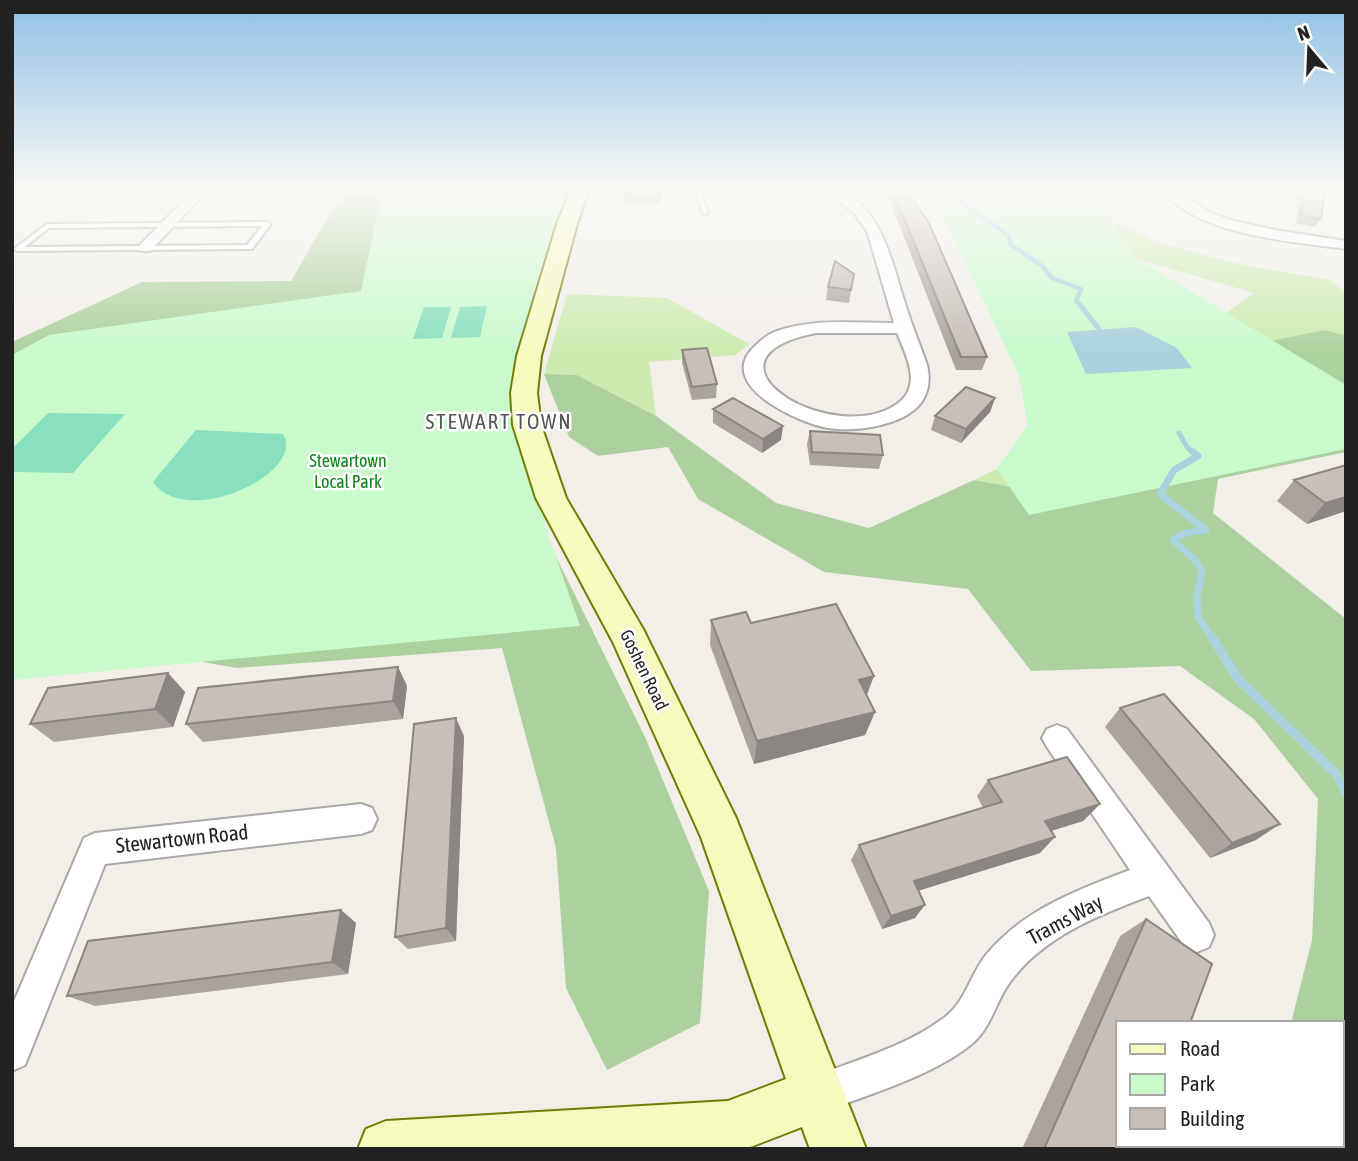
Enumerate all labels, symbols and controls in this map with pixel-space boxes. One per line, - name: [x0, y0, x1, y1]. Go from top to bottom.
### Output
- north arrow: [1274, 14, 1344, 84]
- text: N: [1295, 21, 1312, 45]
- district label: STEWART TOWN: [425, 409, 573, 433]
- park label: Stewartown Local Park: [309, 450, 387, 492]
- street label: Goshen Road: [616, 626, 673, 713]
- street label: Stewartown Road: [114, 819, 249, 857]
- street label: Trams Way: [1023, 889, 1107, 949]
- legend: [1116, 1021, 1344, 1147]
- text: Road: [1180, 1036, 1220, 1060]
- text: Park: [1180, 1071, 1215, 1095]
- text: Building: [1180, 1106, 1244, 1130]

